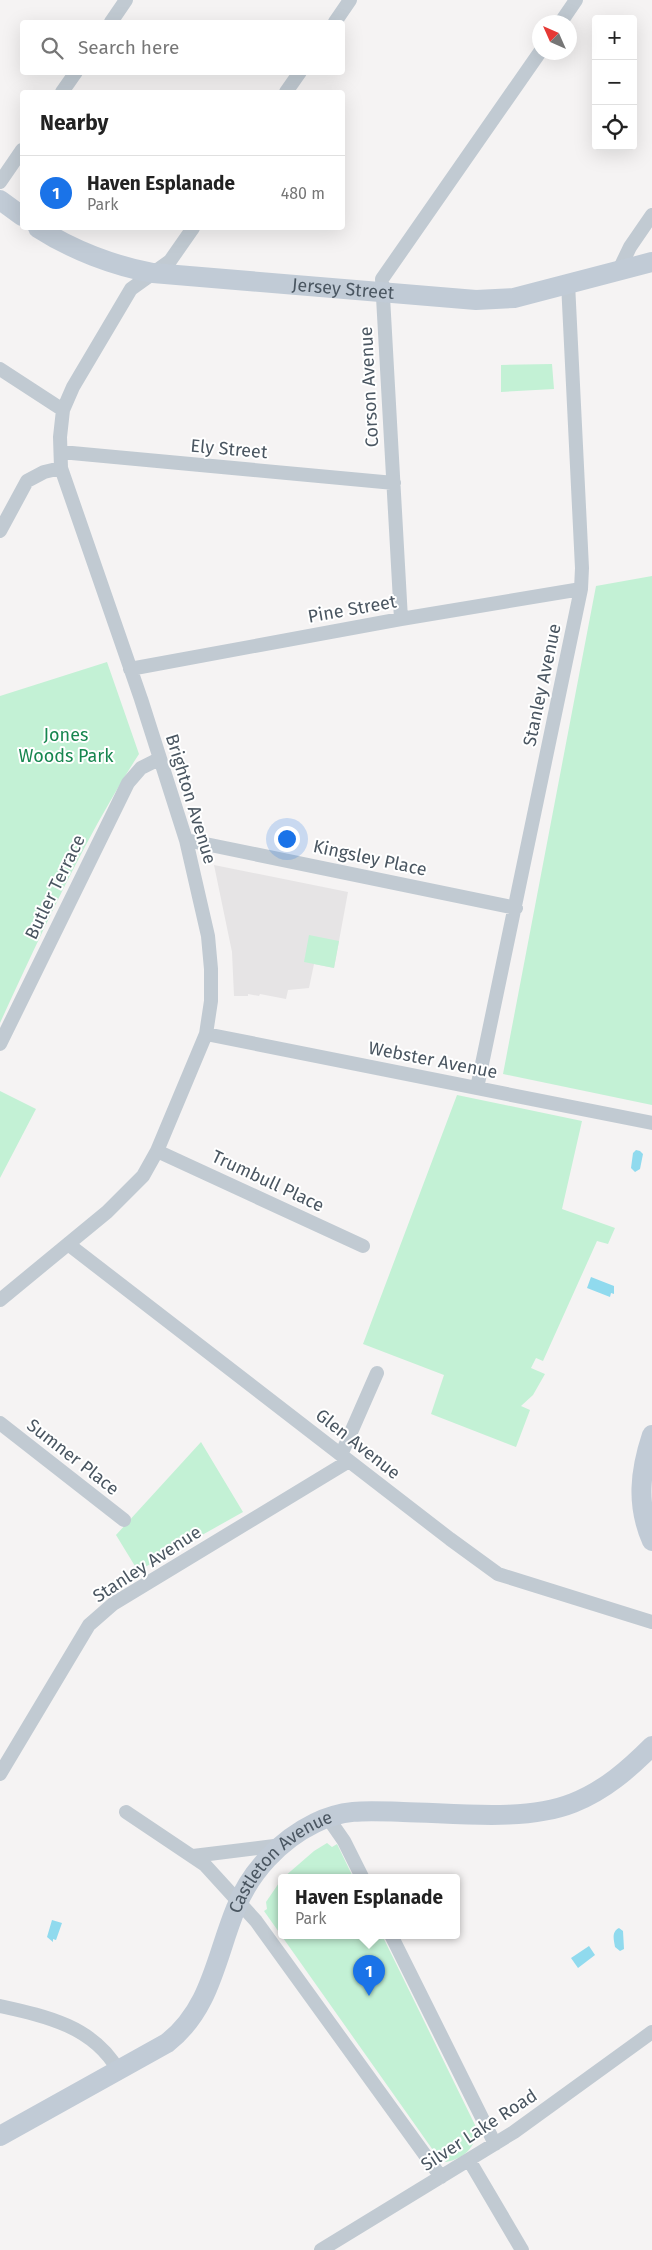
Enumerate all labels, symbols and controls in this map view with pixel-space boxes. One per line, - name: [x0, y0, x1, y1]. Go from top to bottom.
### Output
- north arrow: [532, 15, 577, 60]
- map controls: [592, 15, 637, 150]
- button: +: [592, 15, 637, 60]
- search box: [20, 20, 345, 75]
- icon: search: [38, 34, 66, 62]
- text: Search here: [78, 36, 179, 59]
- button: −: [592, 60, 637, 105]
- button: locate: [592, 105, 637, 150]
- text: Nearby: [40, 110, 108, 136]
- text: Haven Esplanade: [87, 172, 235, 195]
- text: 1: [52, 184, 60, 203]
- text: 480 m: [281, 184, 325, 203]
- text: Park: [87, 195, 119, 214]
- street label: Jersey Street: [291, 274, 396, 304]
- street label: Corson Avenue: [355, 326, 383, 448]
- street label: Ely Street: [190, 435, 269, 463]
- street label: Pine Street: [306, 590, 398, 628]
- street label: Stanley Avenue: [518, 622, 566, 748]
- park label: Jones Woods Park: [18, 724, 114, 767]
- street label: Brighton Avenue: [161, 731, 221, 867]
- your location: [274, 826, 300, 852]
- street label: Butler Terrace: [20, 831, 90, 943]
- street label: Kingsley Place: [311, 835, 429, 881]
- street label: Webster Avenue: [367, 1037, 499, 1083]
- street label: Trumbull Place: [208, 1145, 328, 1217]
- street label: Glen Avenue: [311, 1404, 405, 1484]
- street label: Sumner Place: [22, 1414, 124, 1500]
- street label: Stanley Avenue: [89, 1521, 205, 1607]
- street label: Castleton Avenue: [224, 1806, 335, 1916]
- popup: [278, 1874, 460, 1939]
- text: Haven Esplanade: [295, 1886, 443, 1909]
- text: Park: [295, 1909, 327, 1928]
- pin: 1: [353, 1955, 385, 1996]
- street label: Silver Lake Road: [417, 2084, 541, 2176]

